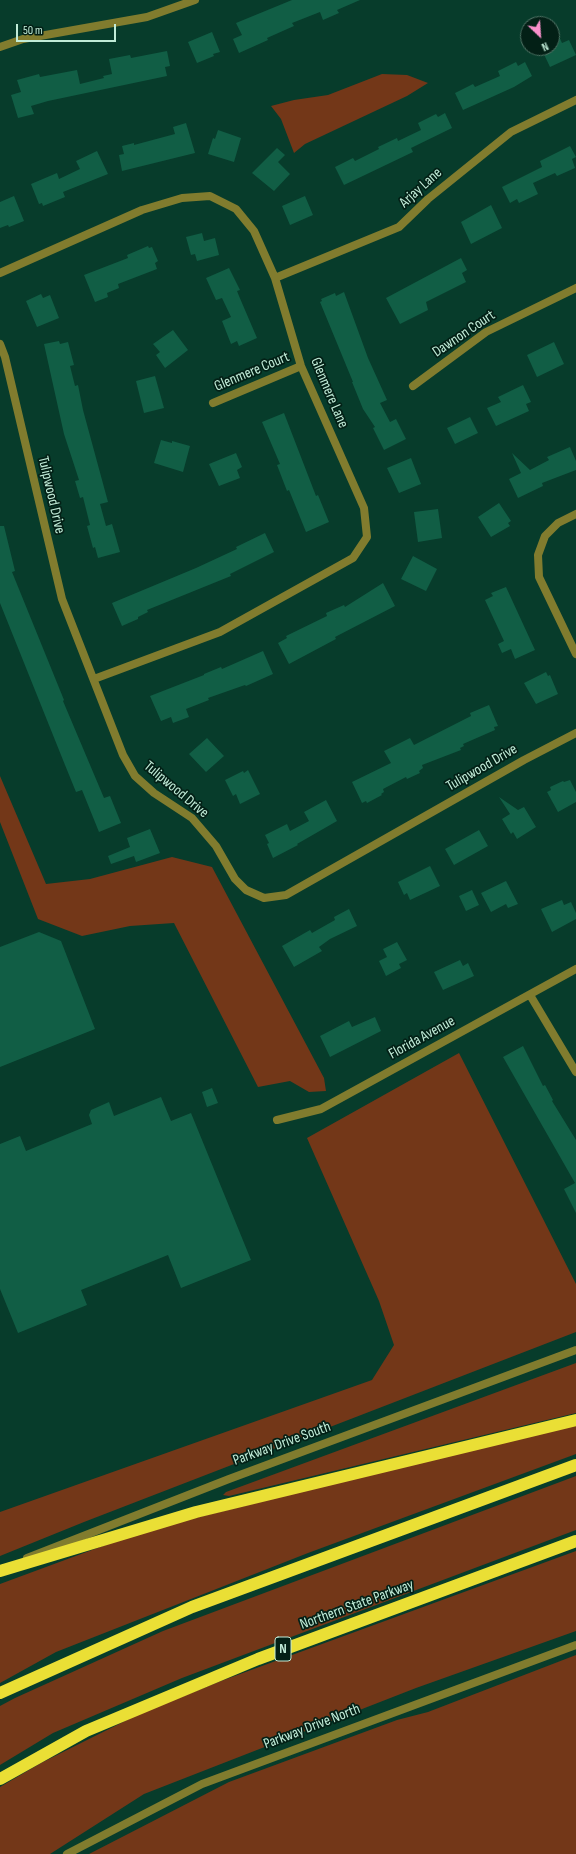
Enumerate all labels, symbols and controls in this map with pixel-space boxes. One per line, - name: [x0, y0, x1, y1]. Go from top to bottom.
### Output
- scale bar: [18, 16, 118, 42]
- north arrow: [520, 16, 560, 56]
- text: 50 m: [23, 23, 43, 38]
- text: N: [539, 39, 550, 54]
- street label: Arjay Lane: [396, 164, 446, 212]
- street label: Dawnon Court: [429, 307, 499, 361]
- street label: Glenmere Court: [212, 348, 292, 396]
- street label: Glenmere Lane: [306, 355, 352, 431]
- street label: Tulipwood Drive: [33, 455, 69, 535]
- street label: Tulipwood Drive: [443, 740, 521, 796]
- street label: Tulipwood Drive: [140, 758, 212, 822]
- street label: Florida Avenue: [386, 1012, 458, 1064]
- street label: Parkway Drive South: [231, 1418, 333, 1470]
- street label: Northern State Parkway: [298, 1576, 416, 1634]
- road number: N: [275, 1637, 291, 1661]
- street label: Parkway Drive North: [261, 1700, 363, 1754]

